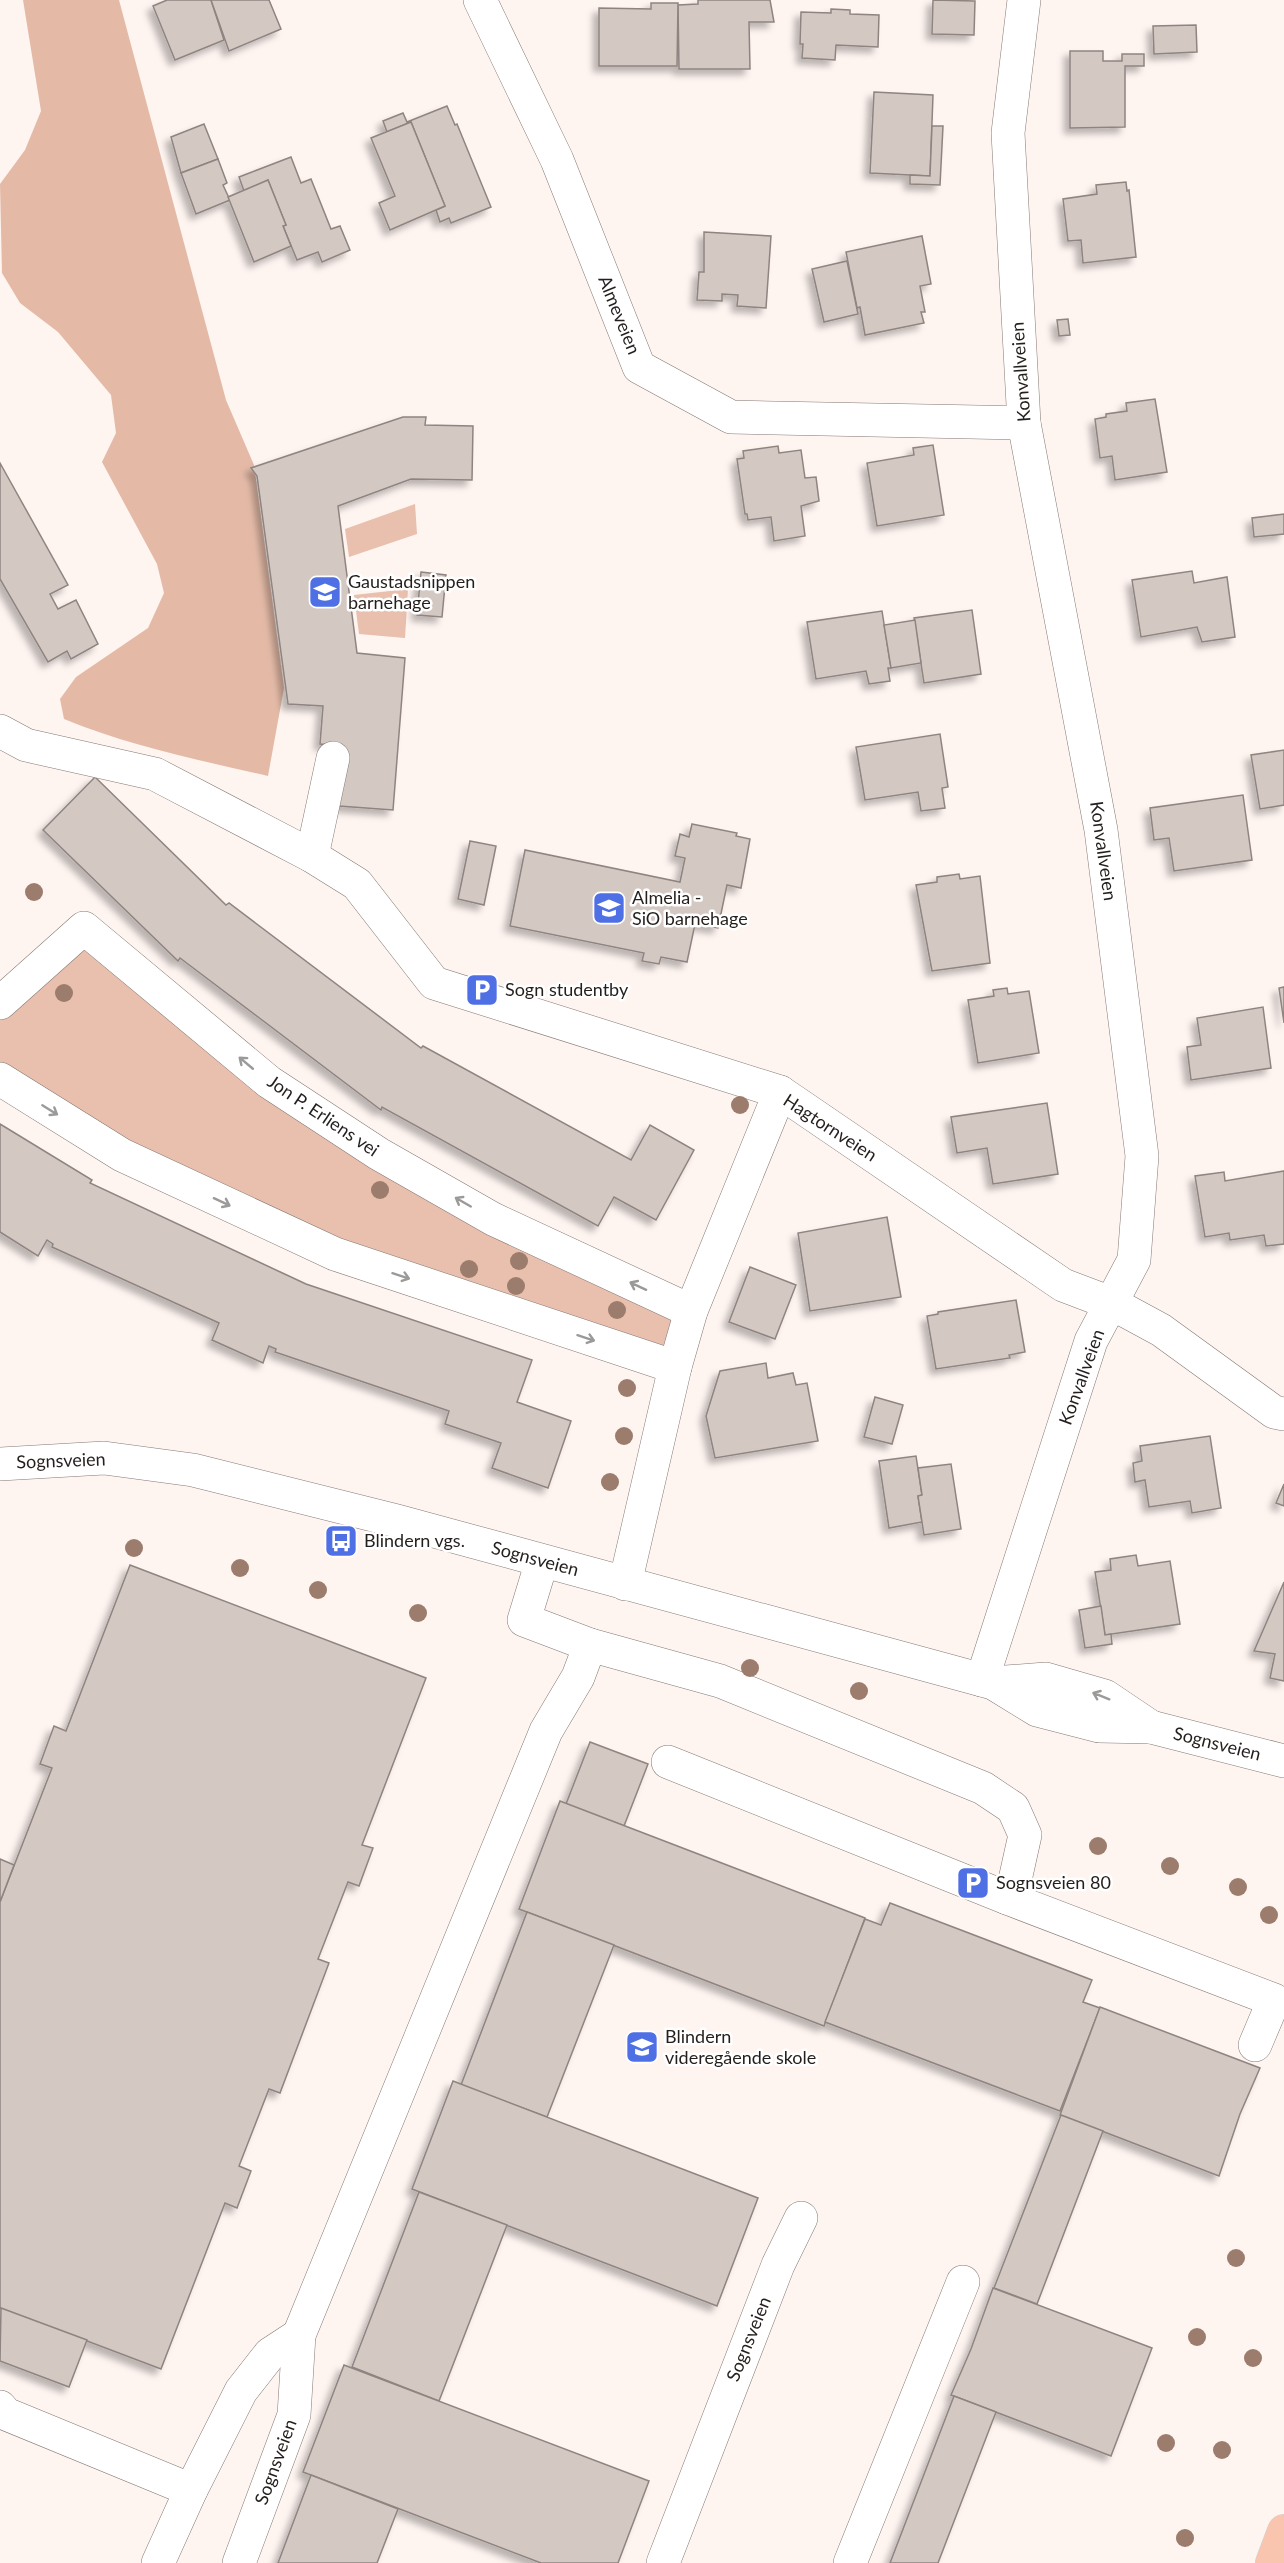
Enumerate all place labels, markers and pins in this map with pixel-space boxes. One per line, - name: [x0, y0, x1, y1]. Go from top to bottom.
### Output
- place label: Gaustadsnippen barnehage: [348, 570, 475, 613]
- school or university icon: Gaustadsnippen barnehage: [307, 574, 343, 610]
- place label: Almelia - SiO barnehage: [632, 886, 748, 929]
- school or university icon: Almelia - SiO barnehage: [591, 890, 627, 926]
- parking icon: Sogn studentby: [464, 972, 500, 1008]
- place label: Sogn studentby: [505, 978, 629, 1000]
- bus stop icon: Blindern vgs.: [323, 1523, 359, 1559]
- place label: Blindern vgs.: [364, 1529, 465, 1551]
- parking icon: Sognsveien 80: [955, 1865, 991, 1901]
- place label: Sognsveien 80: [996, 1871, 1111, 1893]
- place label: Blindern videregående skole: [665, 2025, 816, 2068]
- school or university icon: Blindern videregående skole: [624, 2029, 660, 2065]

